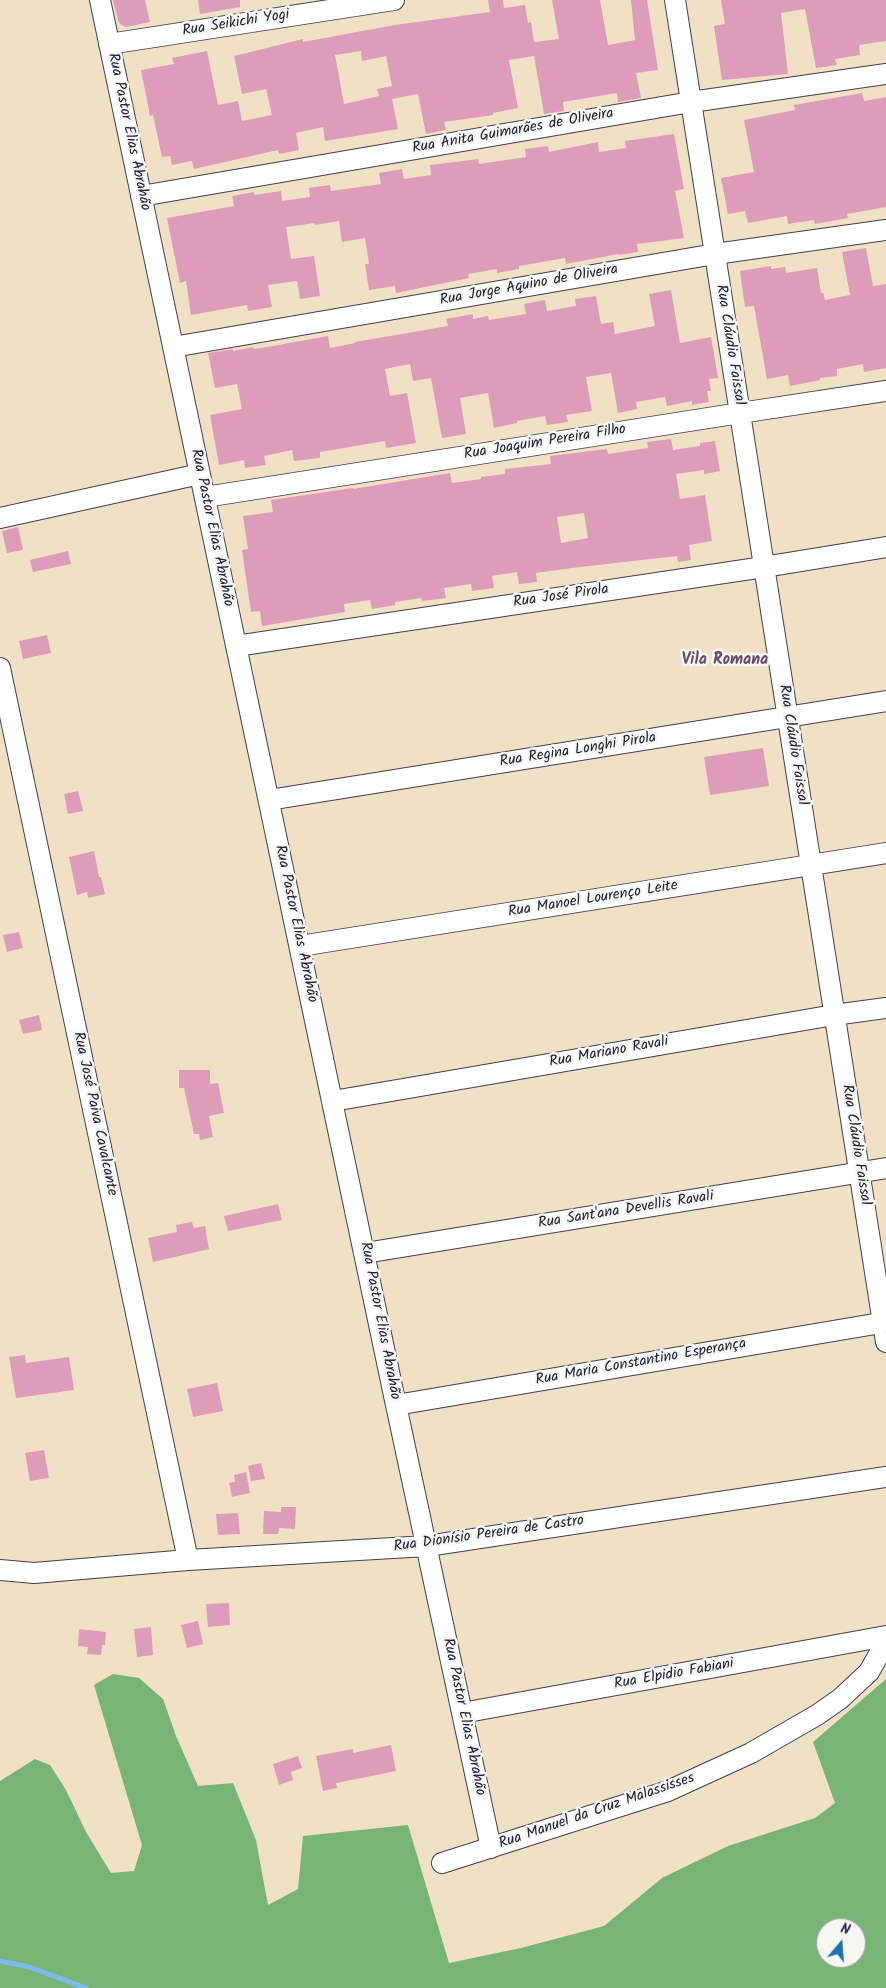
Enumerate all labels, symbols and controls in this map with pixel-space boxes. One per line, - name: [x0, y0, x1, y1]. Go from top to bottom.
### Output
- street label: Rua Seikichi Yogi: [181, 7, 291, 41]
- street label: Rua Pastor Elias Abrahão: [103, 52, 153, 212]
- street label: Rua Anita Guimarães de Oliveira: [411, 105, 615, 159]
- street label: Rua Jorge Aquino de Oliveira: [438, 261, 620, 311]
- street label: Rua Cláudio Faissal: [711, 283, 747, 407]
- street label: Rua Joaquim Pereira Filho: [463, 421, 627, 465]
- street label: Rua Pastor Elias Abrahão: [186, 448, 236, 608]
- street label: Rua José Pirola: [512, 581, 610, 613]
- district label: Vila Romana: [682, 651, 768, 671]
- street label: Rua Cláudio Faissal: [774, 683, 810, 807]
- street label: Rua Regina Longhi Pirola: [498, 730, 658, 772]
- street label: Rua Pastor Elias Abrahão: [270, 844, 320, 1004]
- street label: Rua Manoel Lourenço Leite: [507, 878, 679, 922]
- street label: Rua José Paiva Cavalcante: [68, 1030, 120, 1198]
- street label: Rua Mariano Ravali: [548, 1034, 670, 1072]
- street label: Rua Cláudio Faissal: [837, 1083, 873, 1207]
- street label: Rua Sant'ana Devellis Ravali: [537, 1188, 715, 1234]
- street label: Rua Pastor Elias Abrahão: [355, 1240, 403, 1402]
- street label: Rua Maria Constantino Esperança: [534, 1336, 748, 1390]
- street label: Rua Dionísio Pereira de Castro: [393, 1513, 585, 1557]
- street label: Rua Pastor Elias Abrahão: [438, 1637, 488, 1797]
- street label: Rua Elpidio Fabiani: [613, 1656, 735, 1694]
- street label: Rua Manuel da Cruz Malassisses: [497, 1770, 697, 1854]
- north arrow: [816, 1918, 866, 1968]
- text: N: [838, 1918, 853, 1942]

